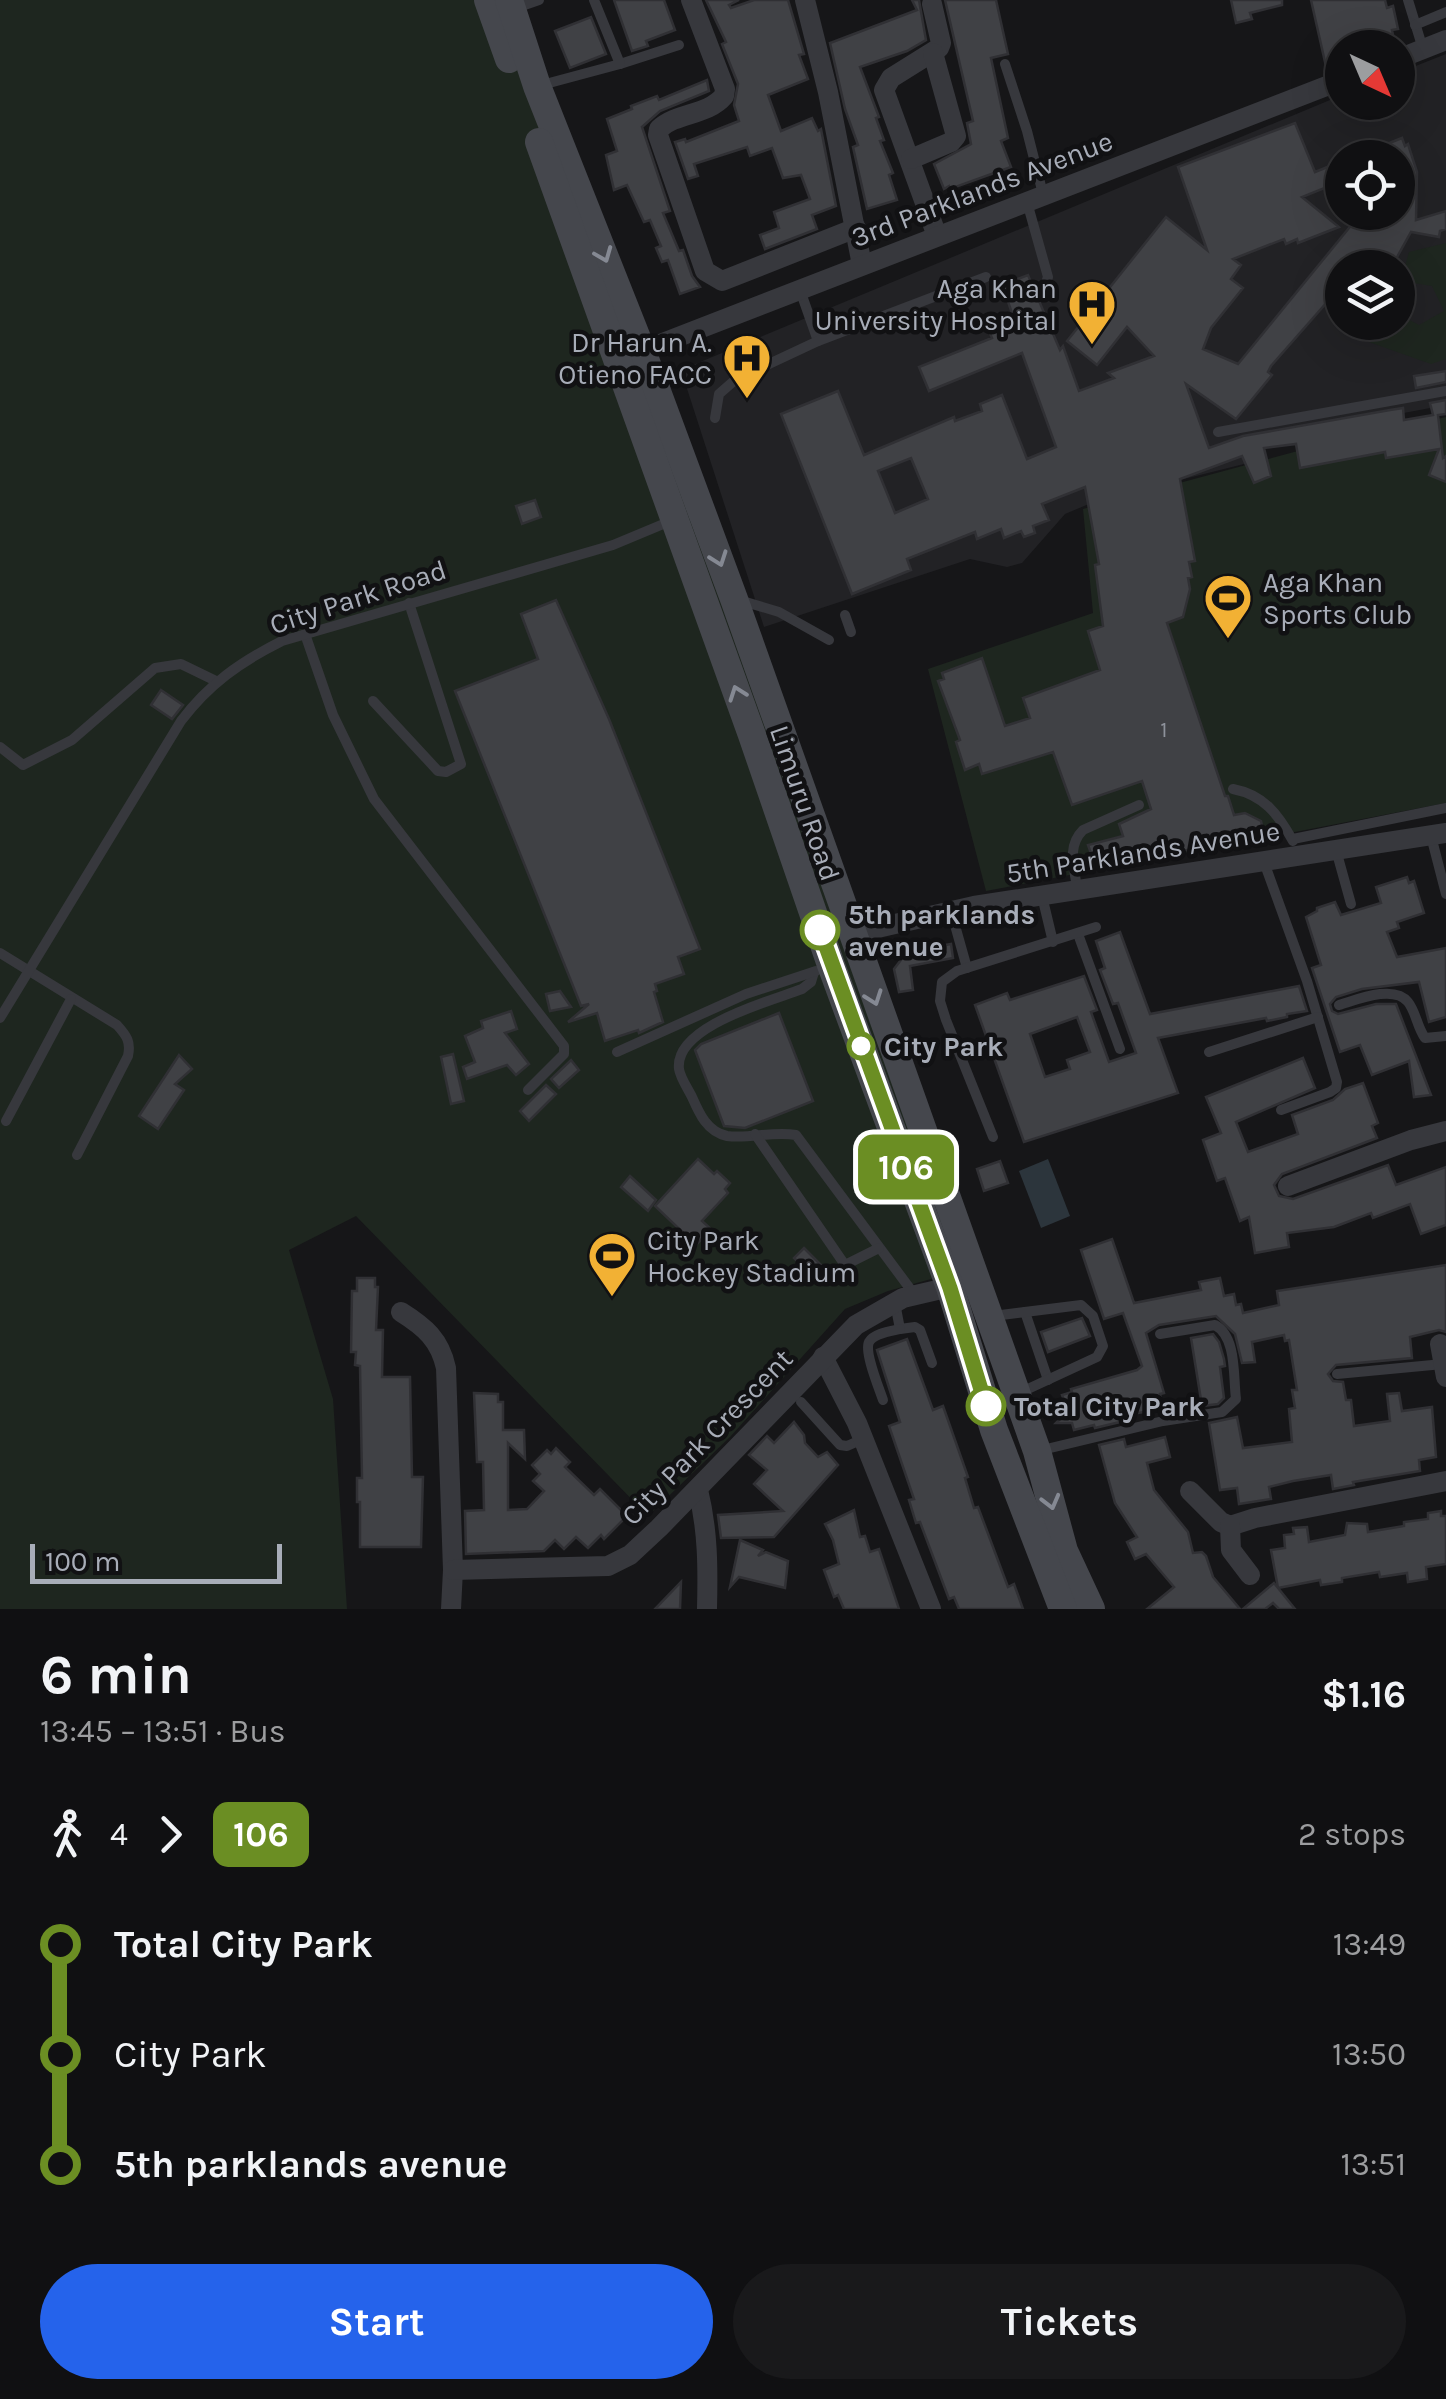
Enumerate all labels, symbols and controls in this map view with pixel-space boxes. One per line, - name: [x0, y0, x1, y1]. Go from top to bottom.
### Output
- north arrow: [1325, 30, 1415, 120]
- map controls: [1325, 30, 1415, 340]
- street label: 3rd Parklands Avenue: [847, 124, 1117, 254]
- button: locate: [1325, 140, 1415, 230]
- one-way arrow: [592, 246, 612, 263]
- button: layers: [1325, 250, 1415, 340]
- place label: Aga Khan University Hospital: [814, 272, 1057, 337]
- hospital icon: Aga Khan University Hospital: [1066, 278, 1118, 346]
- place label: Dr Harun A. Otieno FACC: [558, 326, 712, 391]
- hospital icon: Dr Harun A. Otieno FACC: [721, 332, 773, 400]
- one-way arrow: [707, 550, 728, 567]
- street label: City Park Road: [266, 553, 450, 641]
- place label: Aga Khan Sports Club: [1263, 566, 1412, 631]
- sports icon: Aga Khan Sports Club: [1202, 572, 1254, 640]
- one-way arrow: [728, 686, 749, 703]
- house number: 1: [1160, 717, 1168, 743]
- street label: Limuru Road: [763, 721, 847, 885]
- street label: 5th Parklands Avenue: [1004, 814, 1282, 890]
- place label: 5th parklands avenue: [848, 898, 1035, 963]
- marker: 5th parklands avenue: [801, 911, 839, 949]
- one-way arrow: [862, 988, 883, 1005]
- place label: City Park: [884, 1030, 1004, 1063]
- marker: City Park: [848, 1033, 874, 1059]
- line badge: 106: [848, 1134, 964, 1200]
- text: 106: [878, 1147, 934, 1188]
- place label: City Park Hockey Stadium: [647, 1224, 856, 1289]
- sports icon: City Park Hockey Stadium: [586, 1230, 638, 1298]
- street label: City Park Crescent: [615, 1342, 799, 1532]
- marker: Total City Park: [967, 1387, 1005, 1425]
- place label: Total City Park: [1014, 1390, 1205, 1423]
- one-way arrow: [1039, 1493, 1060, 1511]
- scale bar: [30, 1539, 282, 1584]
- text: 100 m: [45, 1545, 120, 1578]
- text: 6 min: [40, 1643, 192, 1707]
- text: $1.16: [1321, 1672, 1406, 1717]
- text: 13:45 – 13:51 · Bus: [40, 1713, 286, 1750]
- icon: walk: [40, 1807, 95, 1862]
- icon: forward: [143, 1807, 198, 1862]
- text: 106: [233, 1814, 289, 1855]
- text: 4: [110, 1816, 128, 1853]
- text: 2 stops: [1298, 1816, 1406, 1853]
- text: Total City Park: [114, 1922, 373, 1967]
- text: 13:49: [1333, 1926, 1406, 1963]
- text: City Park: [114, 2032, 267, 2077]
- text: 13:50: [1332, 2036, 1406, 2073]
- text: 5th parklands avenue: [114, 2142, 507, 2187]
- text: 13:51: [1341, 2146, 1406, 2183]
- button: Start: [40, 2264, 713, 2379]
- button: Tickets: [733, 2264, 1406, 2379]

